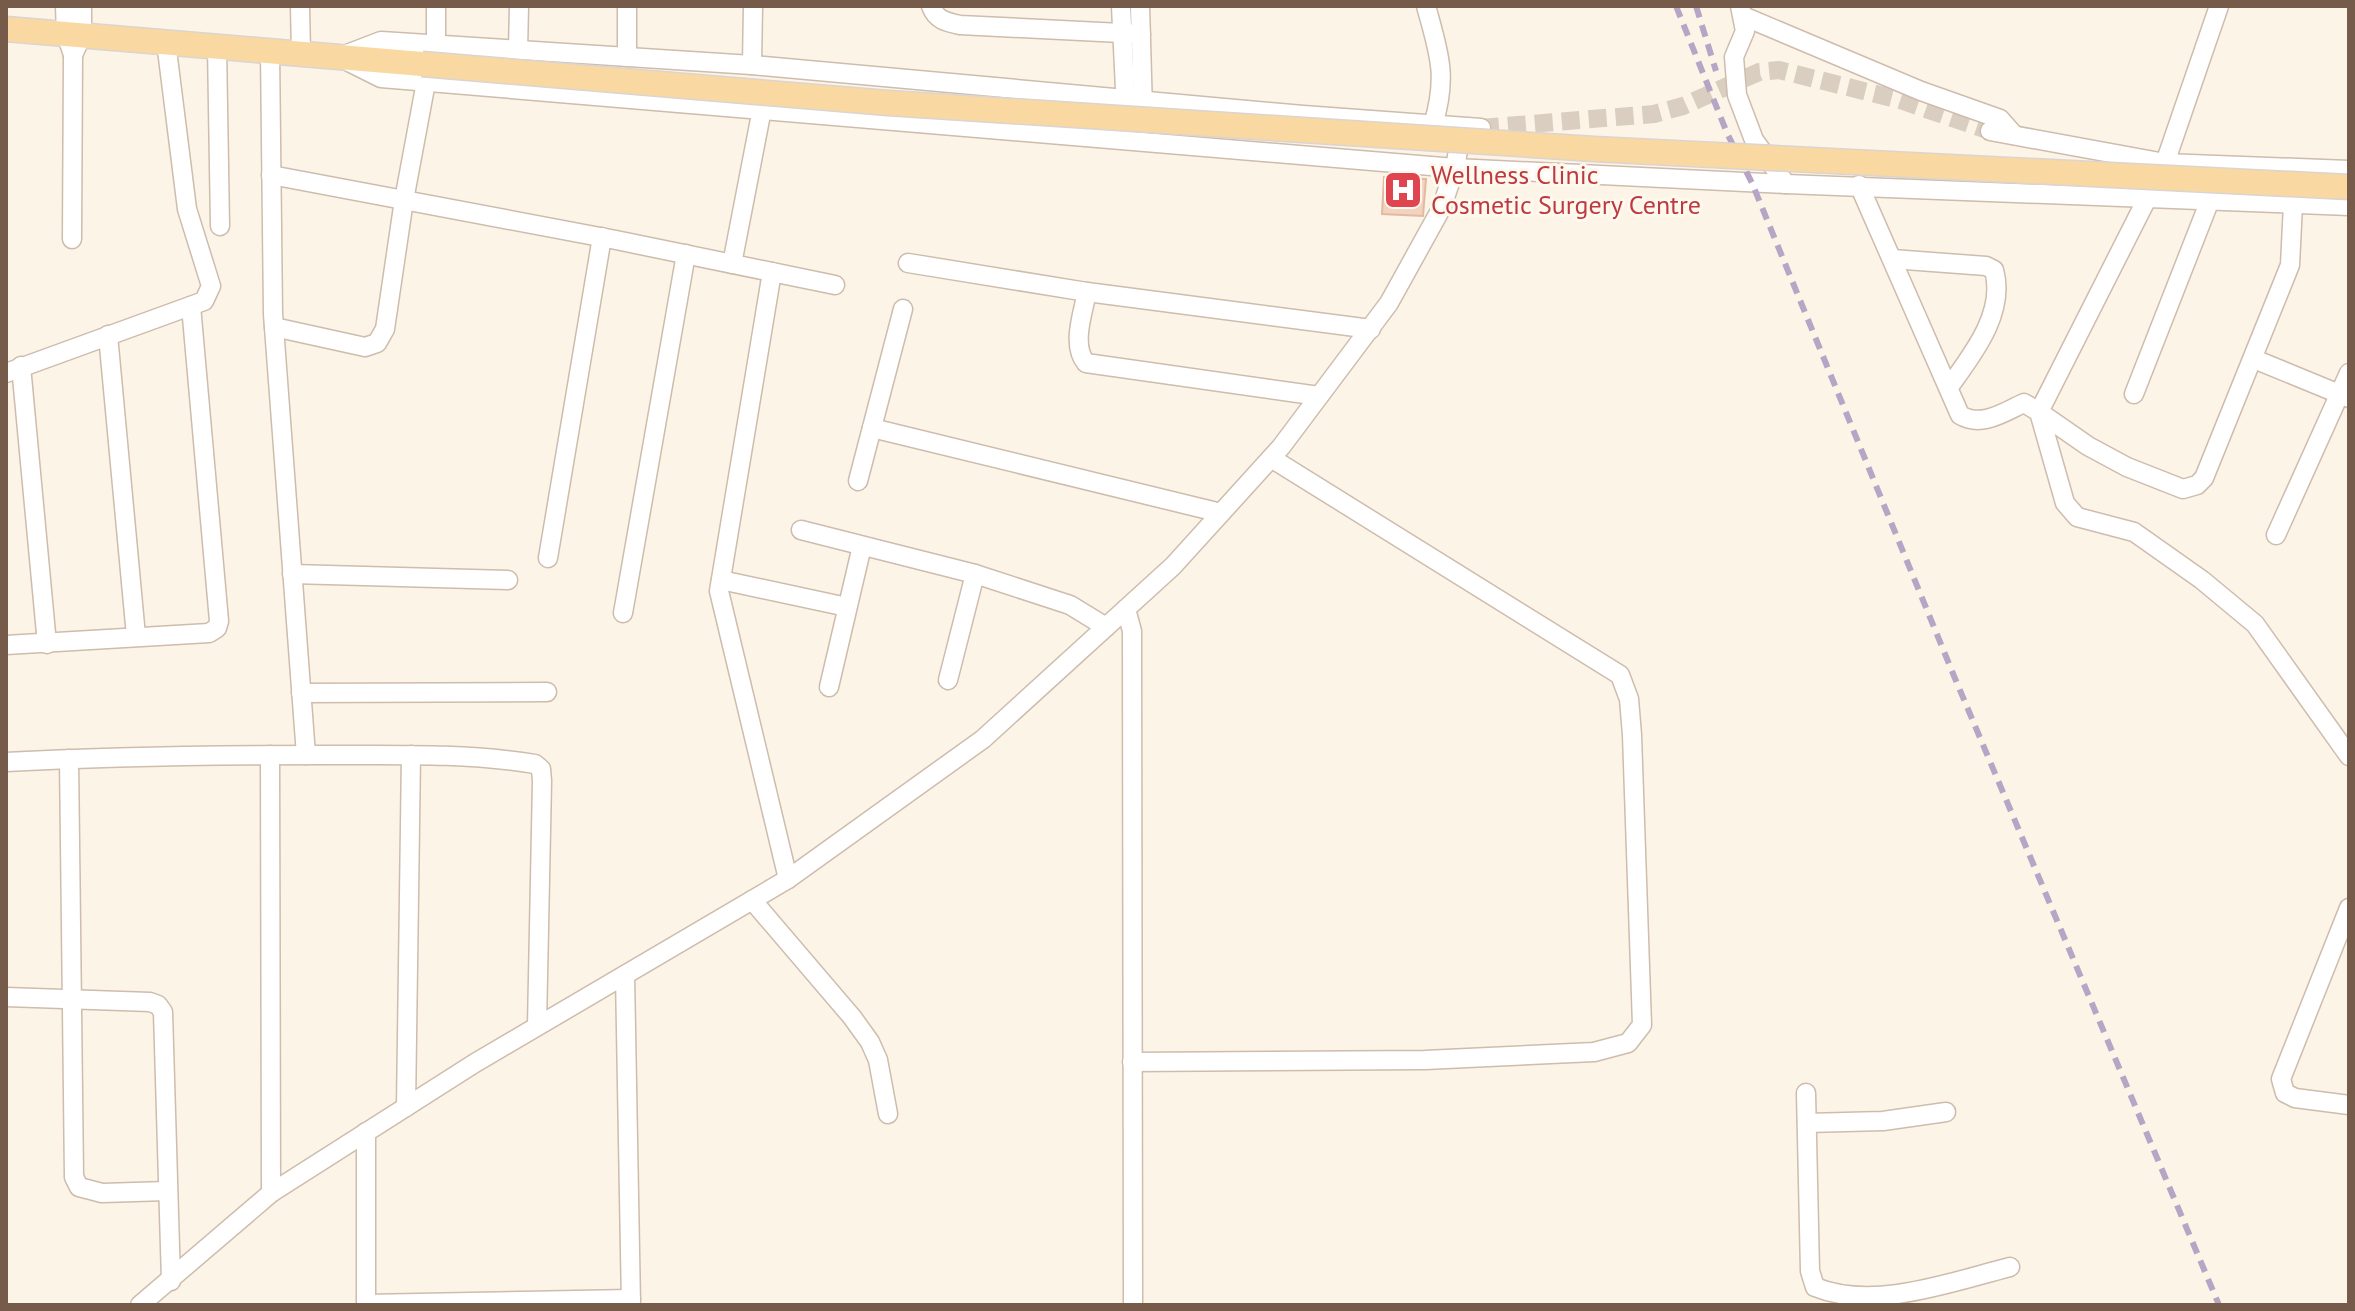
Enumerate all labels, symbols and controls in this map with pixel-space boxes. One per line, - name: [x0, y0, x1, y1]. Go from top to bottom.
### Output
- place label: Wellness Clinic Cosmetic Surgery Centre: [1431, 158, 1701, 221]
- hospital icon: Wellness Clinic Cosmetic Surgery Centre: [1382, 169, 1424, 211]

